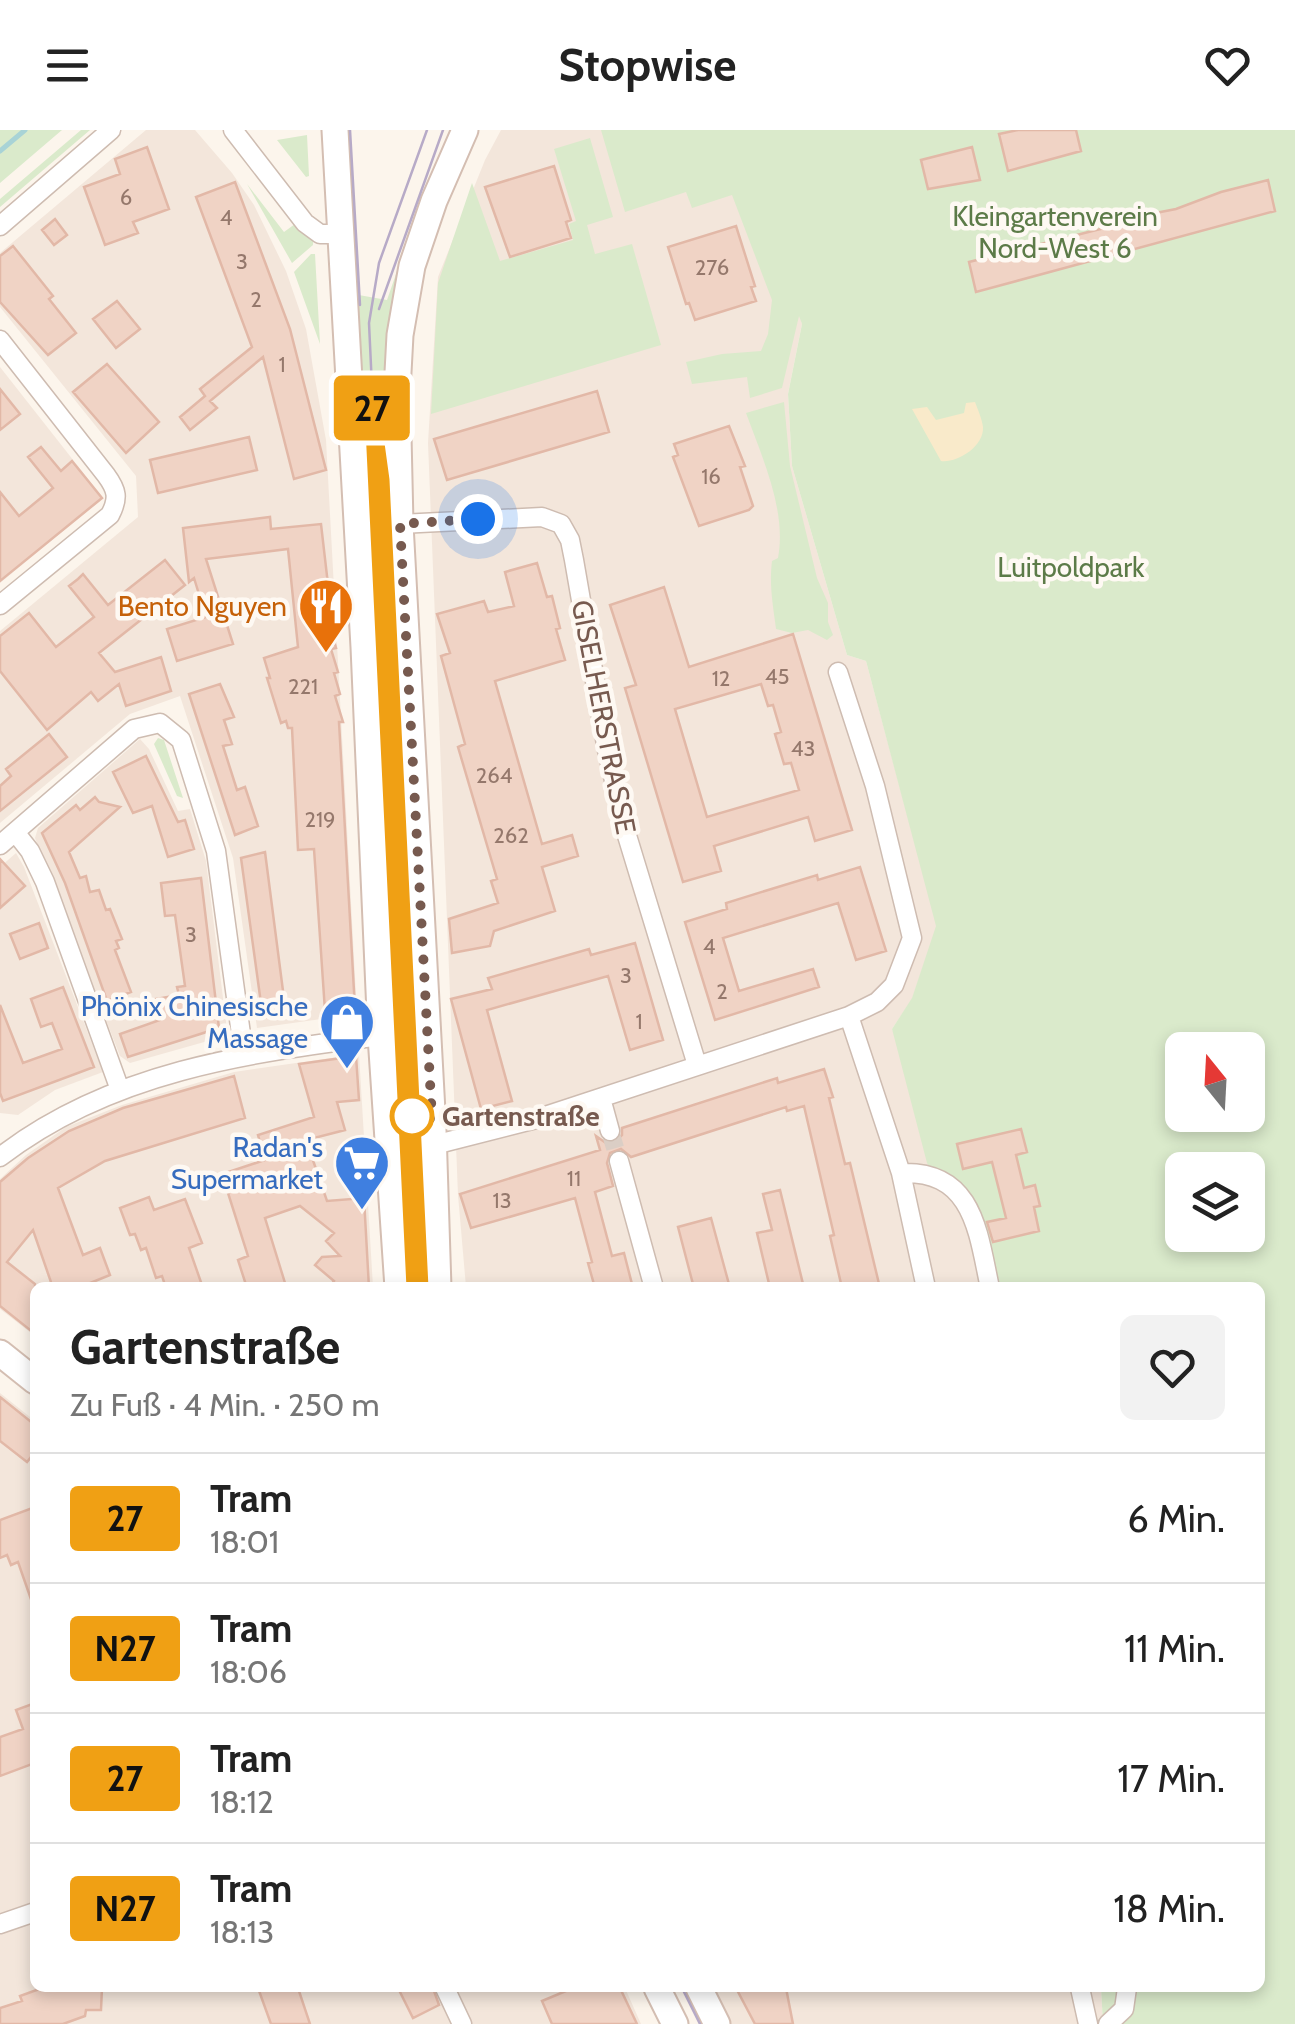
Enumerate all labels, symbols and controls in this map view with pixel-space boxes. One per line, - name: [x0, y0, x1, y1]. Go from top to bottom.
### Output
- icon: menu: [40, 38, 95, 93]
- text: Stopwise: [559, 38, 736, 92]
- icon: heart: [1200, 38, 1255, 93]
- house number: 6: [120, 184, 132, 211]
- park label: Kleingartenverein Nord-West 6: [952, 199, 1158, 265]
- house number: 4: [220, 204, 233, 231]
- house number: 3: [236, 248, 248, 275]
- house number: 276: [695, 254, 729, 281]
- house number: 2: [250, 286, 262, 313]
- house number: 1: [278, 351, 286, 378]
- line badge: 27: [327, 376, 417, 440]
- text: 27: [354, 387, 390, 430]
- house number: 16: [701, 463, 721, 490]
- your location: [453, 494, 503, 544]
- park label: Luitpoldpark: [997, 550, 1145, 584]
- restaurant icon: Bento Nguyen: [296, 576, 356, 655]
- place label: Bento Nguyen: [118, 589, 287, 623]
- street label: GISELHERSTRASSE: [565, 597, 643, 837]
- house number: 45: [765, 663, 789, 690]
- house number: 12: [712, 665, 730, 692]
- house number: 221: [288, 673, 318, 700]
- house number: 43: [791, 735, 815, 762]
- house number: 264: [476, 762, 513, 789]
- house number: 219: [304, 806, 336, 833]
- house number: 262: [493, 822, 529, 849]
- house number: 3: [185, 921, 197, 948]
- house number: 4: [703, 933, 716, 960]
- house number: 3: [620, 962, 632, 989]
- house number: 2: [716, 978, 728, 1005]
- place label: Phönix Chinesische Massage: [81, 989, 308, 1055]
- shop icon: Phönix Chinesische Massage: [317, 992, 377, 1071]
- house number: 1: [635, 1008, 643, 1035]
- north arrow: [1165, 1032, 1265, 1132]
- map controls: [1165, 1032, 1265, 1252]
- marker: Gartenstraße: [391, 1095, 433, 1137]
- place label: Gartenstraße: [442, 1099, 600, 1133]
- place label: Radan's Supermarket: [171, 1130, 323, 1196]
- supermarket icon: Radan's Supermarket: [332, 1133, 392, 1212]
- button: layers: [1165, 1152, 1265, 1252]
- house number: 11: [567, 1165, 581, 1192]
- house number: 13: [492, 1187, 512, 1214]
- button: heart: [1120, 1315, 1225, 1420]
- text: Gartenstraße: [70, 1318, 340, 1376]
- text: Zu Fuß · 4 Min. · 250 m: [70, 1385, 380, 1424]
- text: Tram: [210, 1475, 292, 1522]
- text: 6 Min.: [1127, 1495, 1225, 1542]
- text: 27: [107, 1497, 143, 1540]
- text: 18:01: [210, 1522, 279, 1561]
- text: Tram: [210, 1605, 292, 1652]
- text: 11 Min.: [1124, 1625, 1225, 1672]
- text: N27: [94, 1627, 156, 1670]
- text: 18:06: [210, 1652, 287, 1691]
- text: Tram: [210, 1735, 292, 1782]
- text: 17 Min.: [1117, 1755, 1225, 1802]
- text: 27: [107, 1757, 143, 1800]
- text: 18:12: [210, 1782, 274, 1821]
- text: Tram: [210, 1865, 292, 1912]
- text: 18 Min.: [1113, 1885, 1225, 1932]
- text: N27: [94, 1887, 156, 1930]
- text: 18:13: [210, 1912, 274, 1951]

